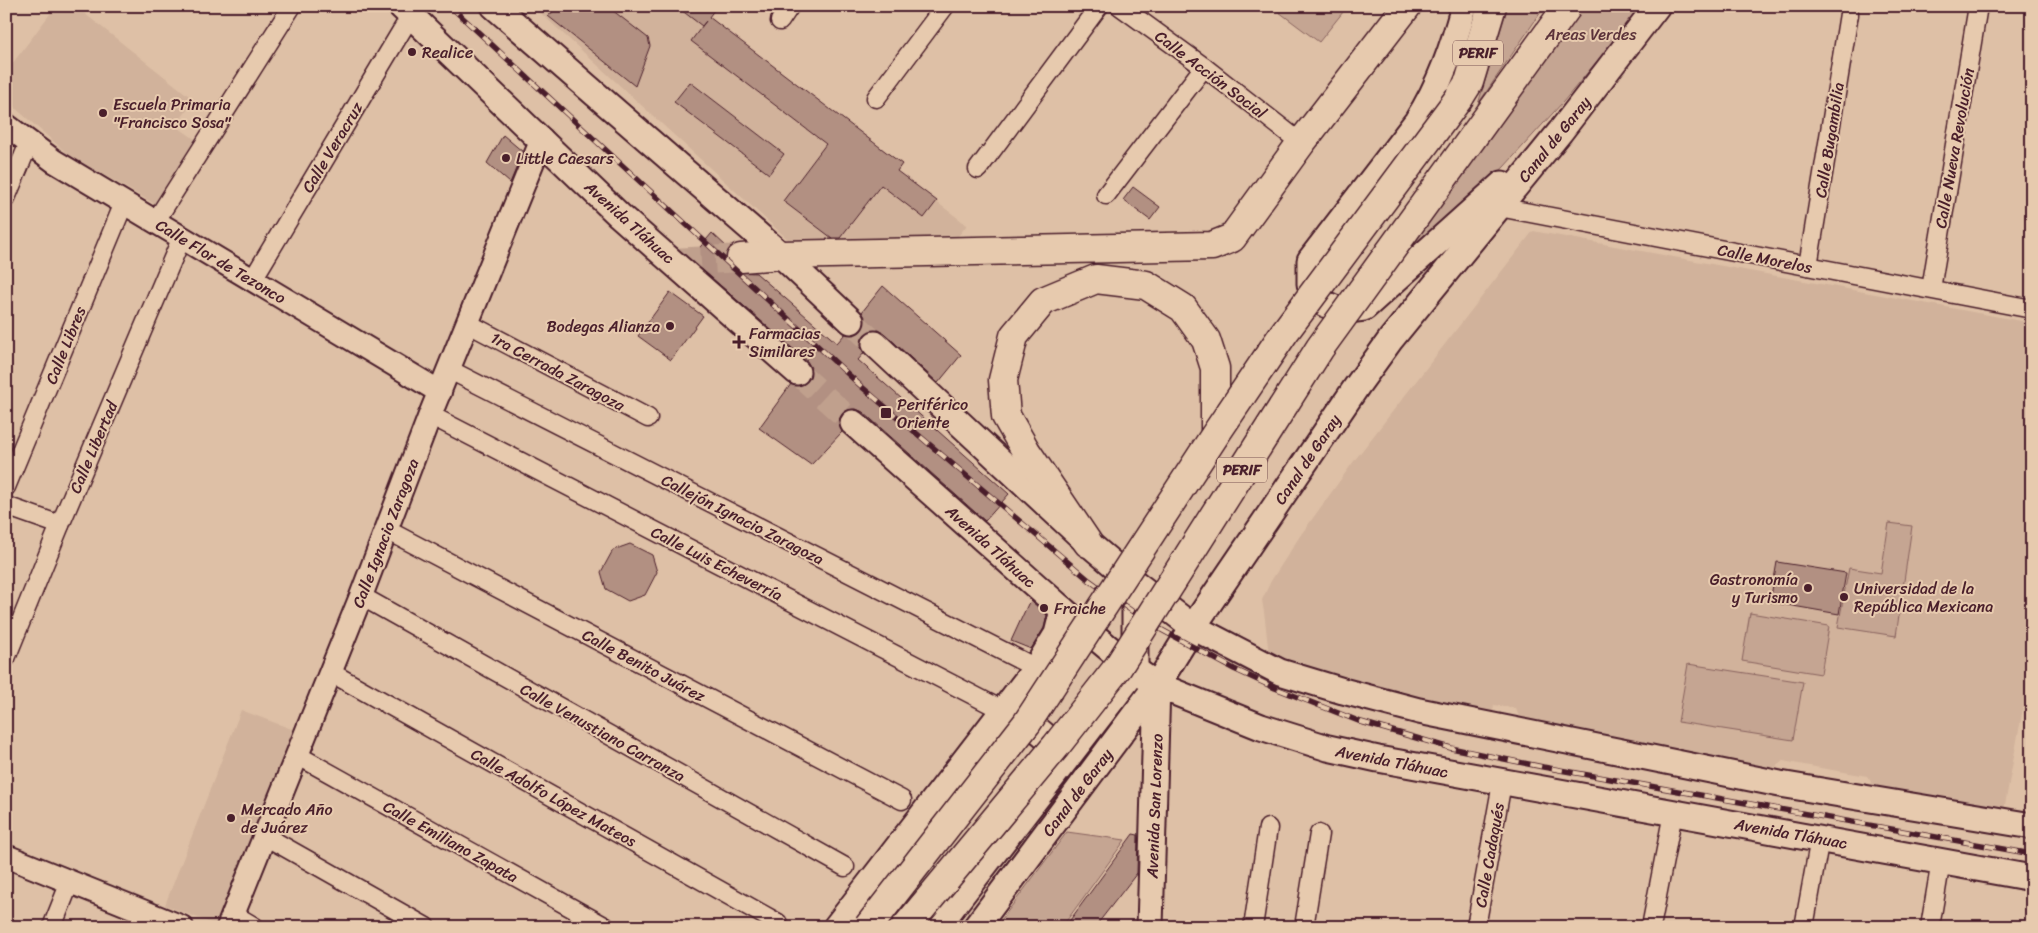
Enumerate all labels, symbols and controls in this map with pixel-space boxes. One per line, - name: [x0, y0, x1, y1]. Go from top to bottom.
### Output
- park label: Areas Verdes: [1544, 20, 1637, 49]
- street label: Calle Acción Social: [1148, 22, 1273, 127]
- place label: Realice: [422, 38, 473, 67]
- road number: PERIF: [1453, 40, 1503, 66]
- marker: Realice: [406, 46, 418, 58]
- street label: Calle Nueva Revolución: [1926, 65, 1983, 231]
- street label: Calle Bugambilia: [1806, 80, 1853, 200]
- street label: Canal de Garay: [1510, 89, 1599, 189]
- place label: Escuela Primaria "Francisco Sosa": [113, 90, 232, 137]
- street label: Calle Veracruz: [294, 96, 371, 198]
- marker: Escuela Primaria "Francisco Sosa": [97, 107, 109, 119]
- place label: Little Caesars: [516, 144, 614, 173]
- marker: Little Caesars: [500, 152, 512, 164]
- street label: Avenida Tláhuac: [577, 173, 682, 271]
- street label: Calle Flor de Tezonco: [150, 211, 292, 312]
- street label: Calle Morelos: [1715, 235, 1815, 282]
- street label: Calle Libres: [37, 301, 95, 389]
- place label: Bodegas Alianza: [547, 312, 660, 341]
- place label: Farmacias Similares: [749, 319, 821, 366]
- marker: Bodegas Alianza: [664, 320, 676, 332]
- street label: 1ra Cerrada Zaragoza: [485, 324, 631, 420]
- marker: Farmacias Similares: [733, 336, 745, 348]
- place label: Periférico Oriente: [897, 390, 968, 437]
- street label: Calle Libertad: [61, 395, 127, 498]
- marker: Periférico Oriente: [879, 406, 893, 420]
- street label: Canal de Garay: [1266, 407, 1349, 511]
- street label: Calle Ignacio Zaragoza: [344, 454, 427, 612]
- road number: PERIF: [1217, 458, 1267, 482]
- street label: Callejón Ignacio Zaragoza: [656, 466, 829, 573]
- street label: Avenida Tláhuac: [938, 497, 1043, 595]
- street label: Calle Luis Echeverría: [646, 518, 788, 609]
- place label: Gastronomía y Turismo: [1710, 565, 1798, 612]
- place label: Universidad de la República Mexicana: [1854, 574, 1993, 621]
- marker: Gastronomía y Turismo: [1802, 582, 1814, 594]
- marker: Universidad de la República Mexicana: [1838, 591, 1850, 603]
- place label: Fraiche: [1054, 594, 1106, 623]
- marker: Fraiche: [1038, 602, 1050, 614]
- street label: Calle Benito Juárez: [577, 621, 711, 710]
- street label: Calle Venustiano Carranza: [515, 675, 691, 790]
- street label: Avenida San Lorenzo: [1137, 733, 1172, 880]
- street label: Avenida Tláhuac: [1332, 736, 1451, 787]
- street label: Calle Adolfo López Mateos: [466, 740, 642, 855]
- street label: Canal de Garay: [1034, 741, 1121, 843]
- street label: Calle Emiliano Zapata: [378, 792, 524, 891]
- place label: Mercado Año de Juárez: [241, 795, 333, 842]
- street label: Calle Cadaqués: [1466, 800, 1513, 910]
- street label: Avenida Tláhuac: [1731, 809, 1850, 858]
- marker: Mercado Año de Juárez: [225, 812, 237, 824]

